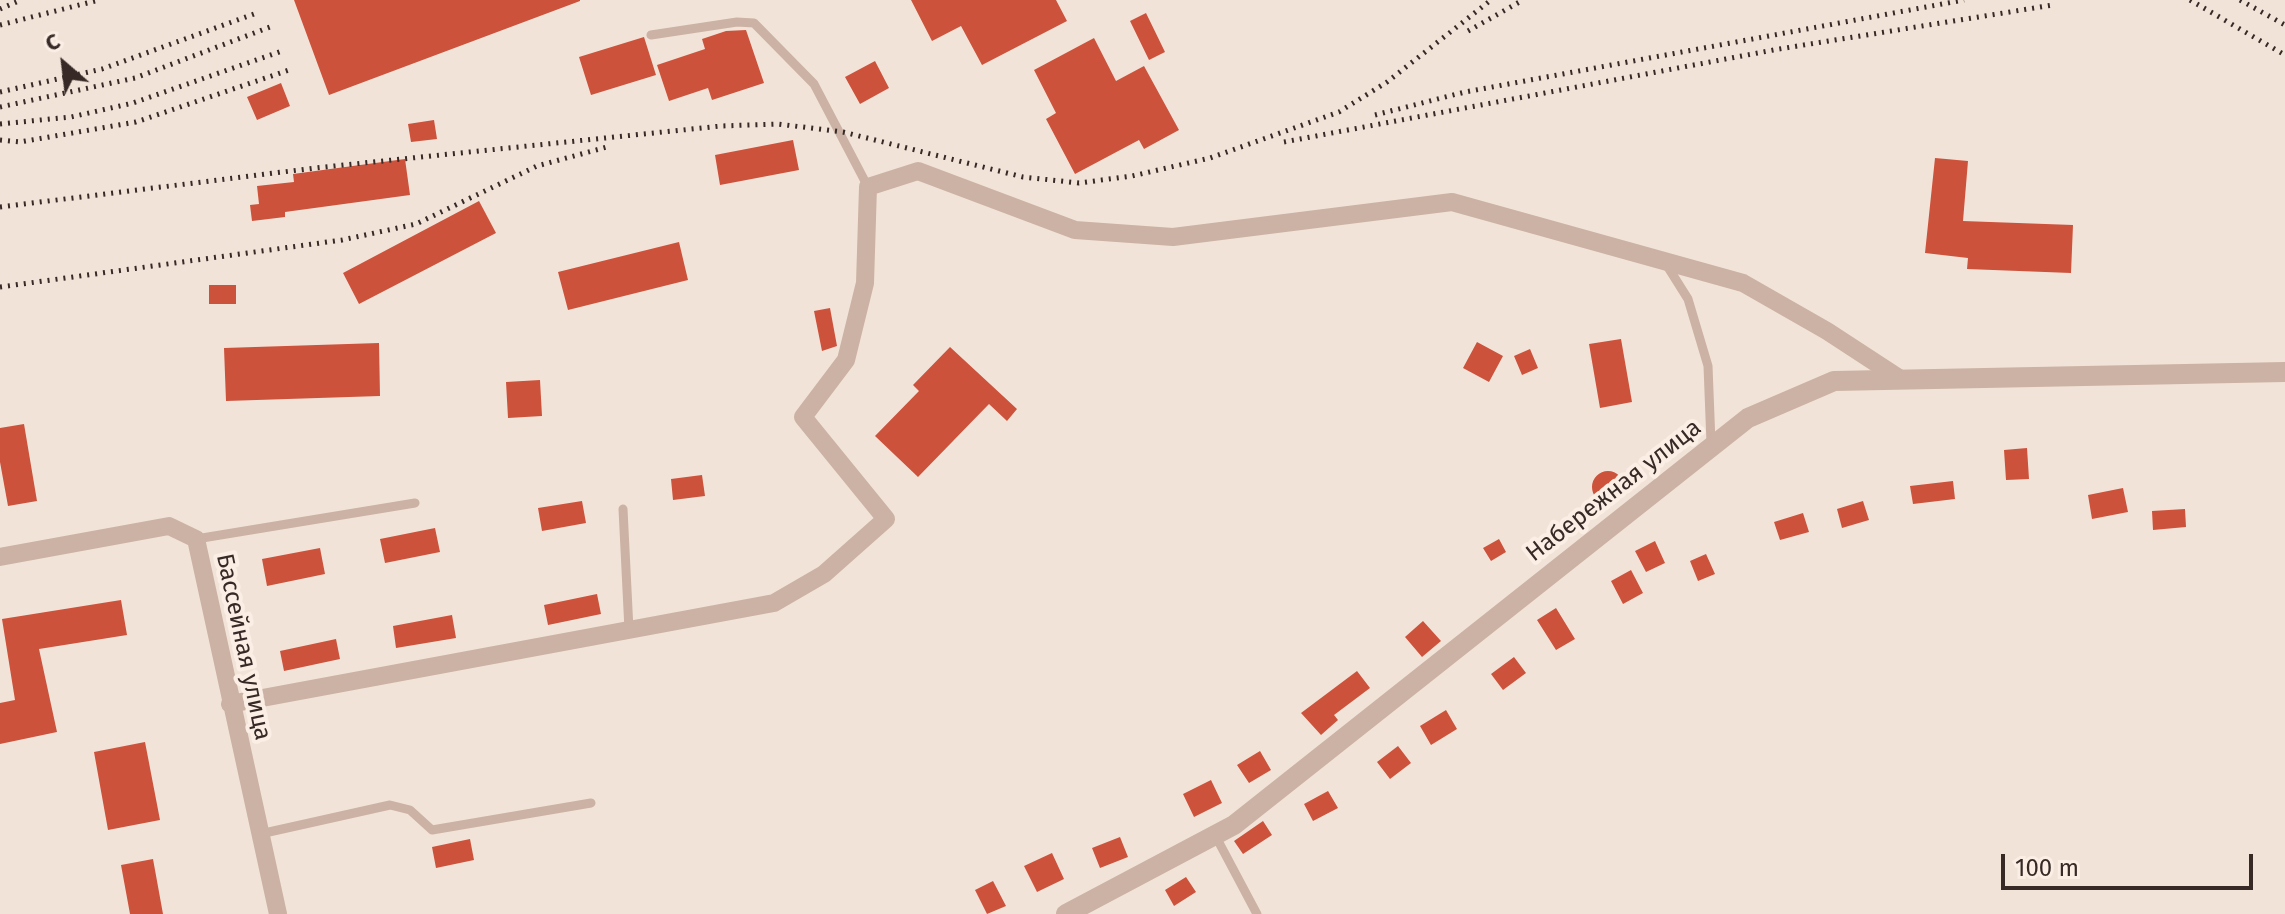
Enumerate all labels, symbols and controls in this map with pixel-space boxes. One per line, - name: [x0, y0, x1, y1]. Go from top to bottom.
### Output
- north arrow: [24, 24, 104, 104]
- text: С: [41, 27, 64, 57]
- street label: Набережная улица: [1521, 414, 1707, 568]
- street label: Бассейная улица: [209, 551, 277, 743]
- scale bar: [2005, 838, 2257, 888]
- text: 100 m: [2015, 854, 2079, 882]

